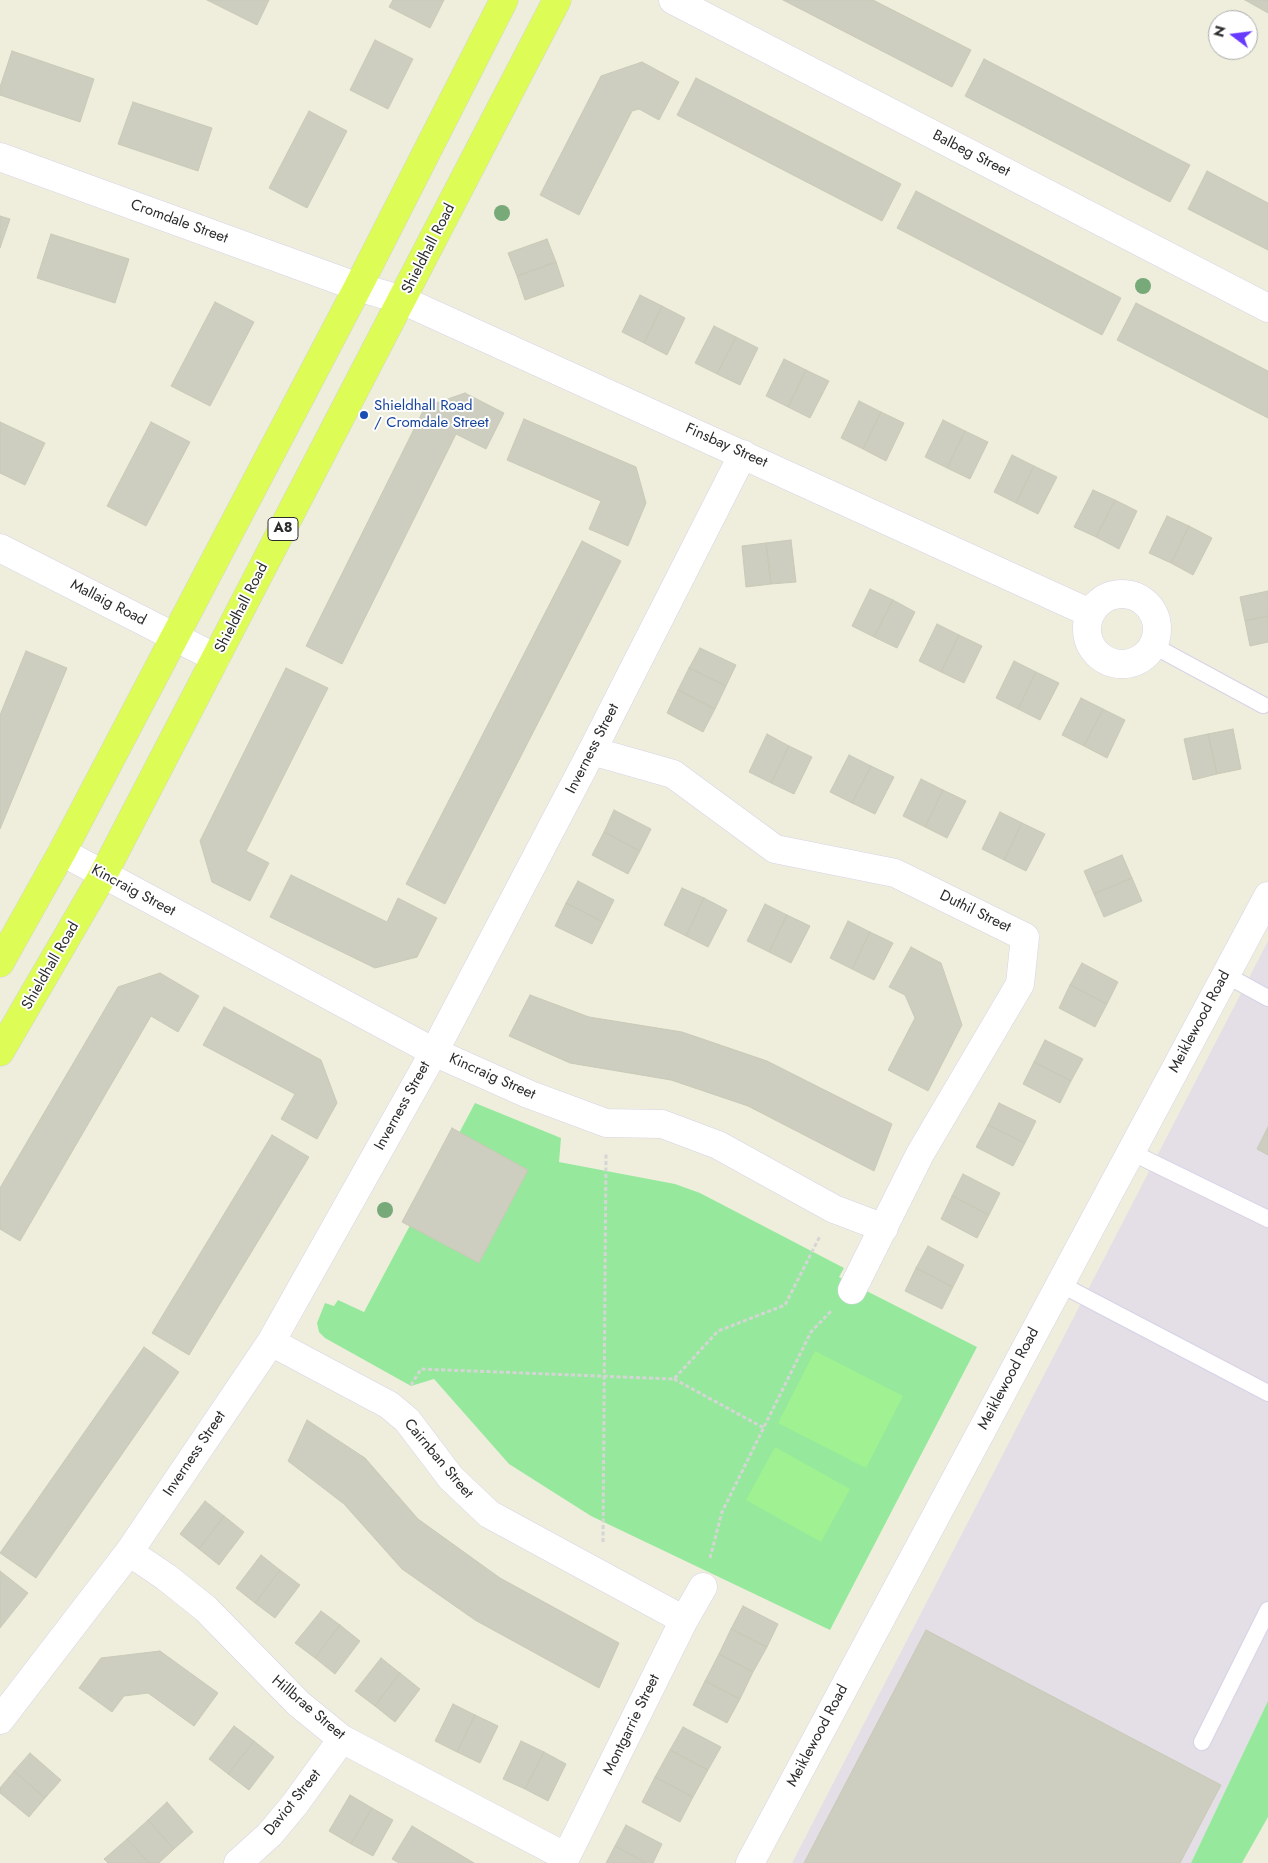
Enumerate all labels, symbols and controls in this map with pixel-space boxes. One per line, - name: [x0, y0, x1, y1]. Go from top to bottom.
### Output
- north arrow: [1208, 10, 1258, 60]
- text: N: [1208, 23, 1231, 39]
- street label: Balbeg Street: [929, 127, 1013, 181]
- street label: Cromdale Street: [128, 196, 230, 248]
- street label: Shieldhall Road: [399, 201, 459, 297]
- place label: Shieldhall Road / Cromdale Street: [374, 397, 489, 432]
- marker: Shieldhall Road / Cromdale Street: [358, 409, 370, 421]
- street label: Finsbay Street: [682, 420, 770, 472]
- road number: A8: [268, 518, 298, 540]
- street label: Shieldhall Road: [212, 560, 272, 656]
- street label: Mallaig Road: [67, 576, 149, 630]
- street label: Inverness Street: [563, 701, 623, 797]
- street label: Kincraig Street: [88, 861, 178, 921]
- street label: Duthil Street: [936, 887, 1014, 937]
- street label: Shieldhall Road: [19, 919, 83, 1013]
- street label: Meiklewood Road: [1166, 968, 1234, 1076]
- street label: Kincraig Street: [446, 1050, 538, 1104]
- street label: Inverness Street: [371, 1058, 435, 1154]
- street label: Meiklewood Road: [975, 1325, 1043, 1433]
- street label: Inverness Street: [160, 1408, 230, 1500]
- street label: Cairnban Street: [399, 1416, 477, 1502]
- street label: Hillbrae Street: [268, 1672, 348, 1744]
- street label: Montgarrie Street: [600, 1672, 664, 1778]
- street label: Meiklewood Road: [784, 1682, 852, 1790]
- street label: Daviot Street: [261, 1766, 325, 1840]

